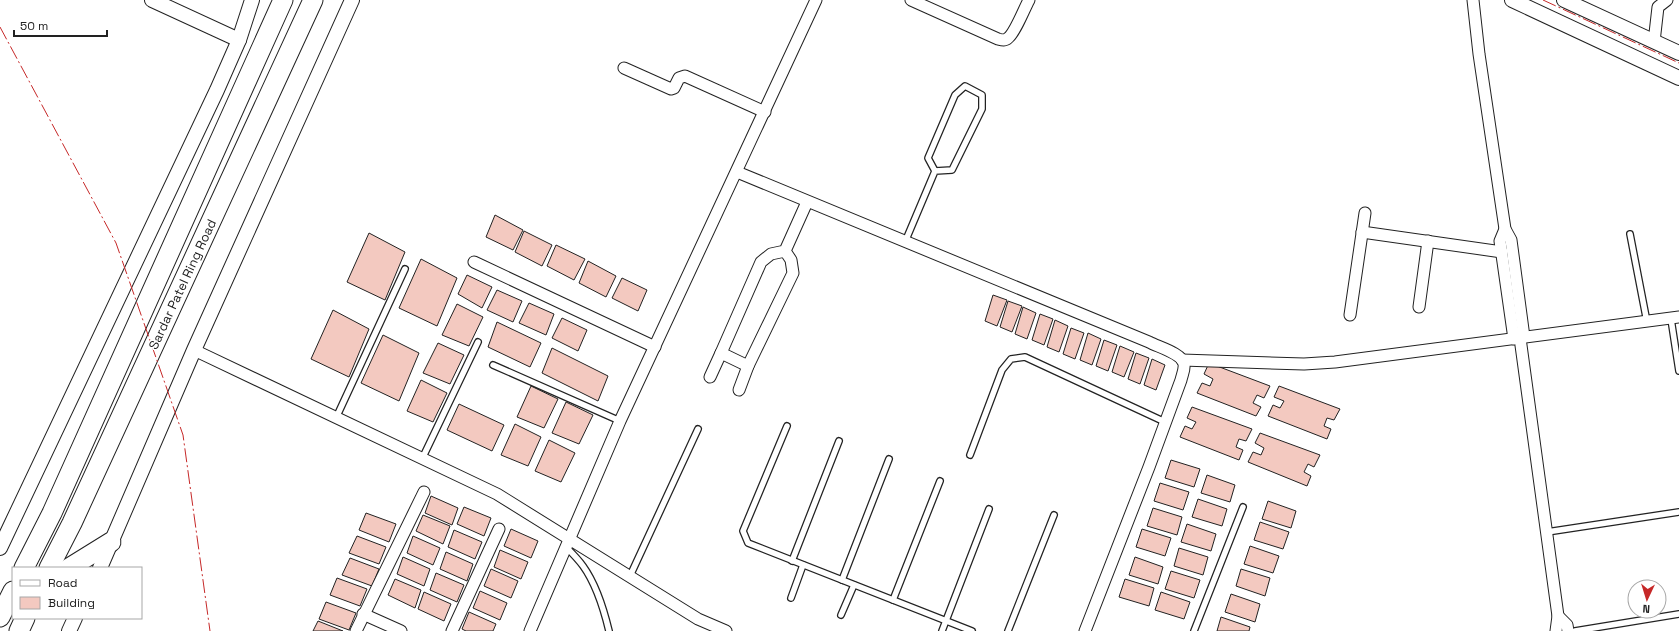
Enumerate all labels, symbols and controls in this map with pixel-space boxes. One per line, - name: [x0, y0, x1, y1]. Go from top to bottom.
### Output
- scale bar: [14, 12, 107, 38]
- text: 50 m: [20, 18, 48, 34]
- street label: Sardar Patel Ring Road: [145, 216, 220, 352]
- legend: [12, 567, 142, 619]
- text: Road: [48, 575, 77, 591]
- north arrow: [1627, 579, 1667, 619]
- text: Building: [48, 595, 95, 611]
- text: N: [1642, 602, 1650, 616]

